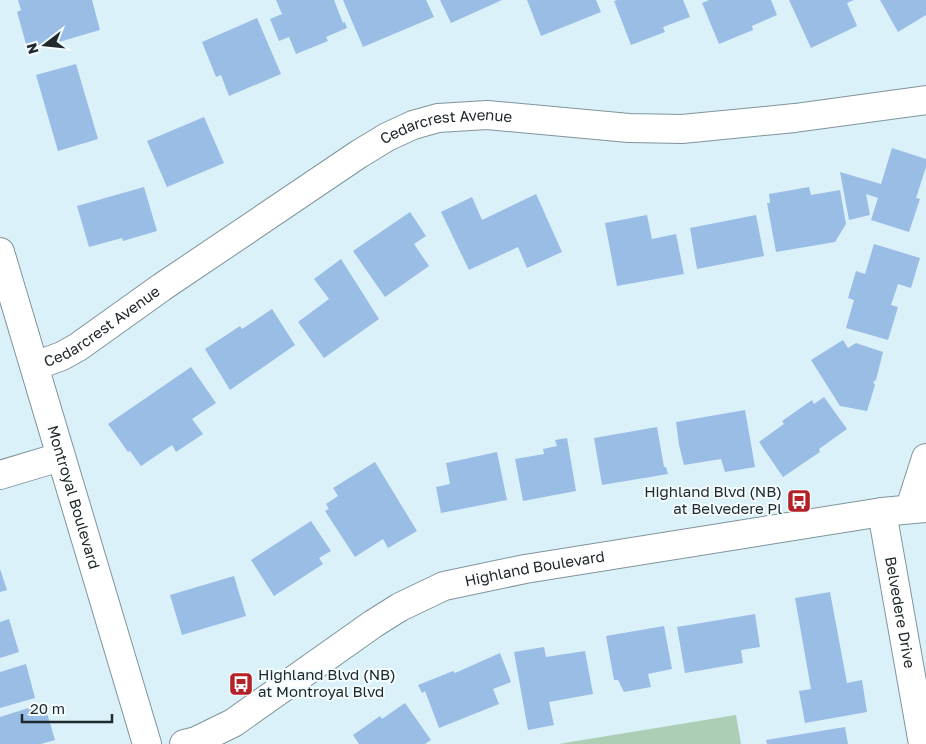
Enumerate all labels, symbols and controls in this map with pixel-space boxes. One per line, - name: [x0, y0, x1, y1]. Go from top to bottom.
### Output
- north arrow: [20, 20, 70, 70]
- text: N: [22, 41, 42, 56]
- street label: Cedarcrest Avenue: [376, 105, 513, 147]
- street label: Cedarcrest Avenue: [41, 281, 163, 370]
- street label: Montroyal Boulevard: [44, 423, 104, 571]
- place label: Highland Blvd (NB) at Belvedere Pl: [644, 482, 782, 517]
- bus stop icon: Highland Blvd (NB) at Belvedere Pl: [786, 488, 812, 514]
- street label: Highland Boulevard: [463, 546, 606, 589]
- street label: Belvedere Drive: [882, 555, 920, 670]
- place label: Highland Blvd (NB) at Montroyal Blvd: [258, 665, 396, 700]
- bus stop icon: Highland Blvd (NB) at Montroyal Blvd: [228, 671, 254, 697]
- scale bar: [22, 692, 112, 724]
- text: 20 m: [30, 699, 65, 717]

